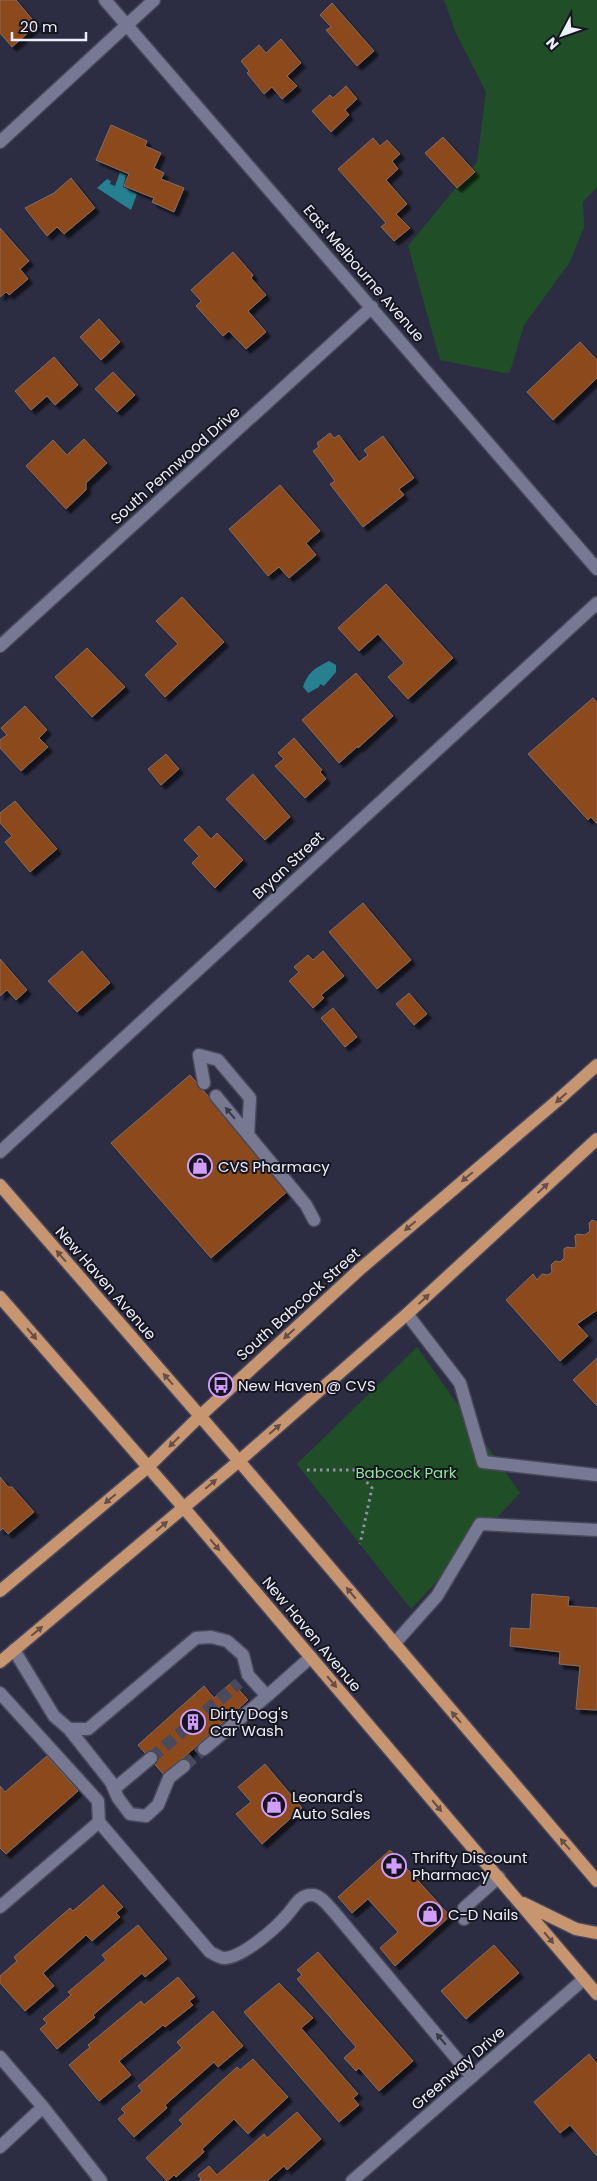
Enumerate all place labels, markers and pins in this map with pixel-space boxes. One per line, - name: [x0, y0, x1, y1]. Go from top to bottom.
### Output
- shop icon: CVS Pharmacy: [187, 1153, 213, 1179]
- place label: CVS Pharmacy: [218, 1156, 330, 1177]
- bus stop icon: New Haven @ CVS: [208, 1372, 234, 1398]
- place label: New Haven @ CVS: [238, 1375, 376, 1396]
- place label: Dirty Dog's Car Wash: [210, 1703, 289, 1741]
- building icon: Dirty Dog's Car Wash: [180, 1709, 206, 1735]
- place label: Leonard's Auto Sales: [292, 1786, 371, 1824]
- shop icon: Leonard's Auto Sales: [261, 1792, 287, 1818]
- place label: Thrifty Discount Pharmacy: [412, 1847, 527, 1885]
- pharmacy icon: Thrifty Discount Pharmacy: [381, 1853, 407, 1879]
- shop icon: C-D Nails: [417, 1901, 443, 1927]
- place label: C-D Nails: [448, 1904, 519, 1925]

